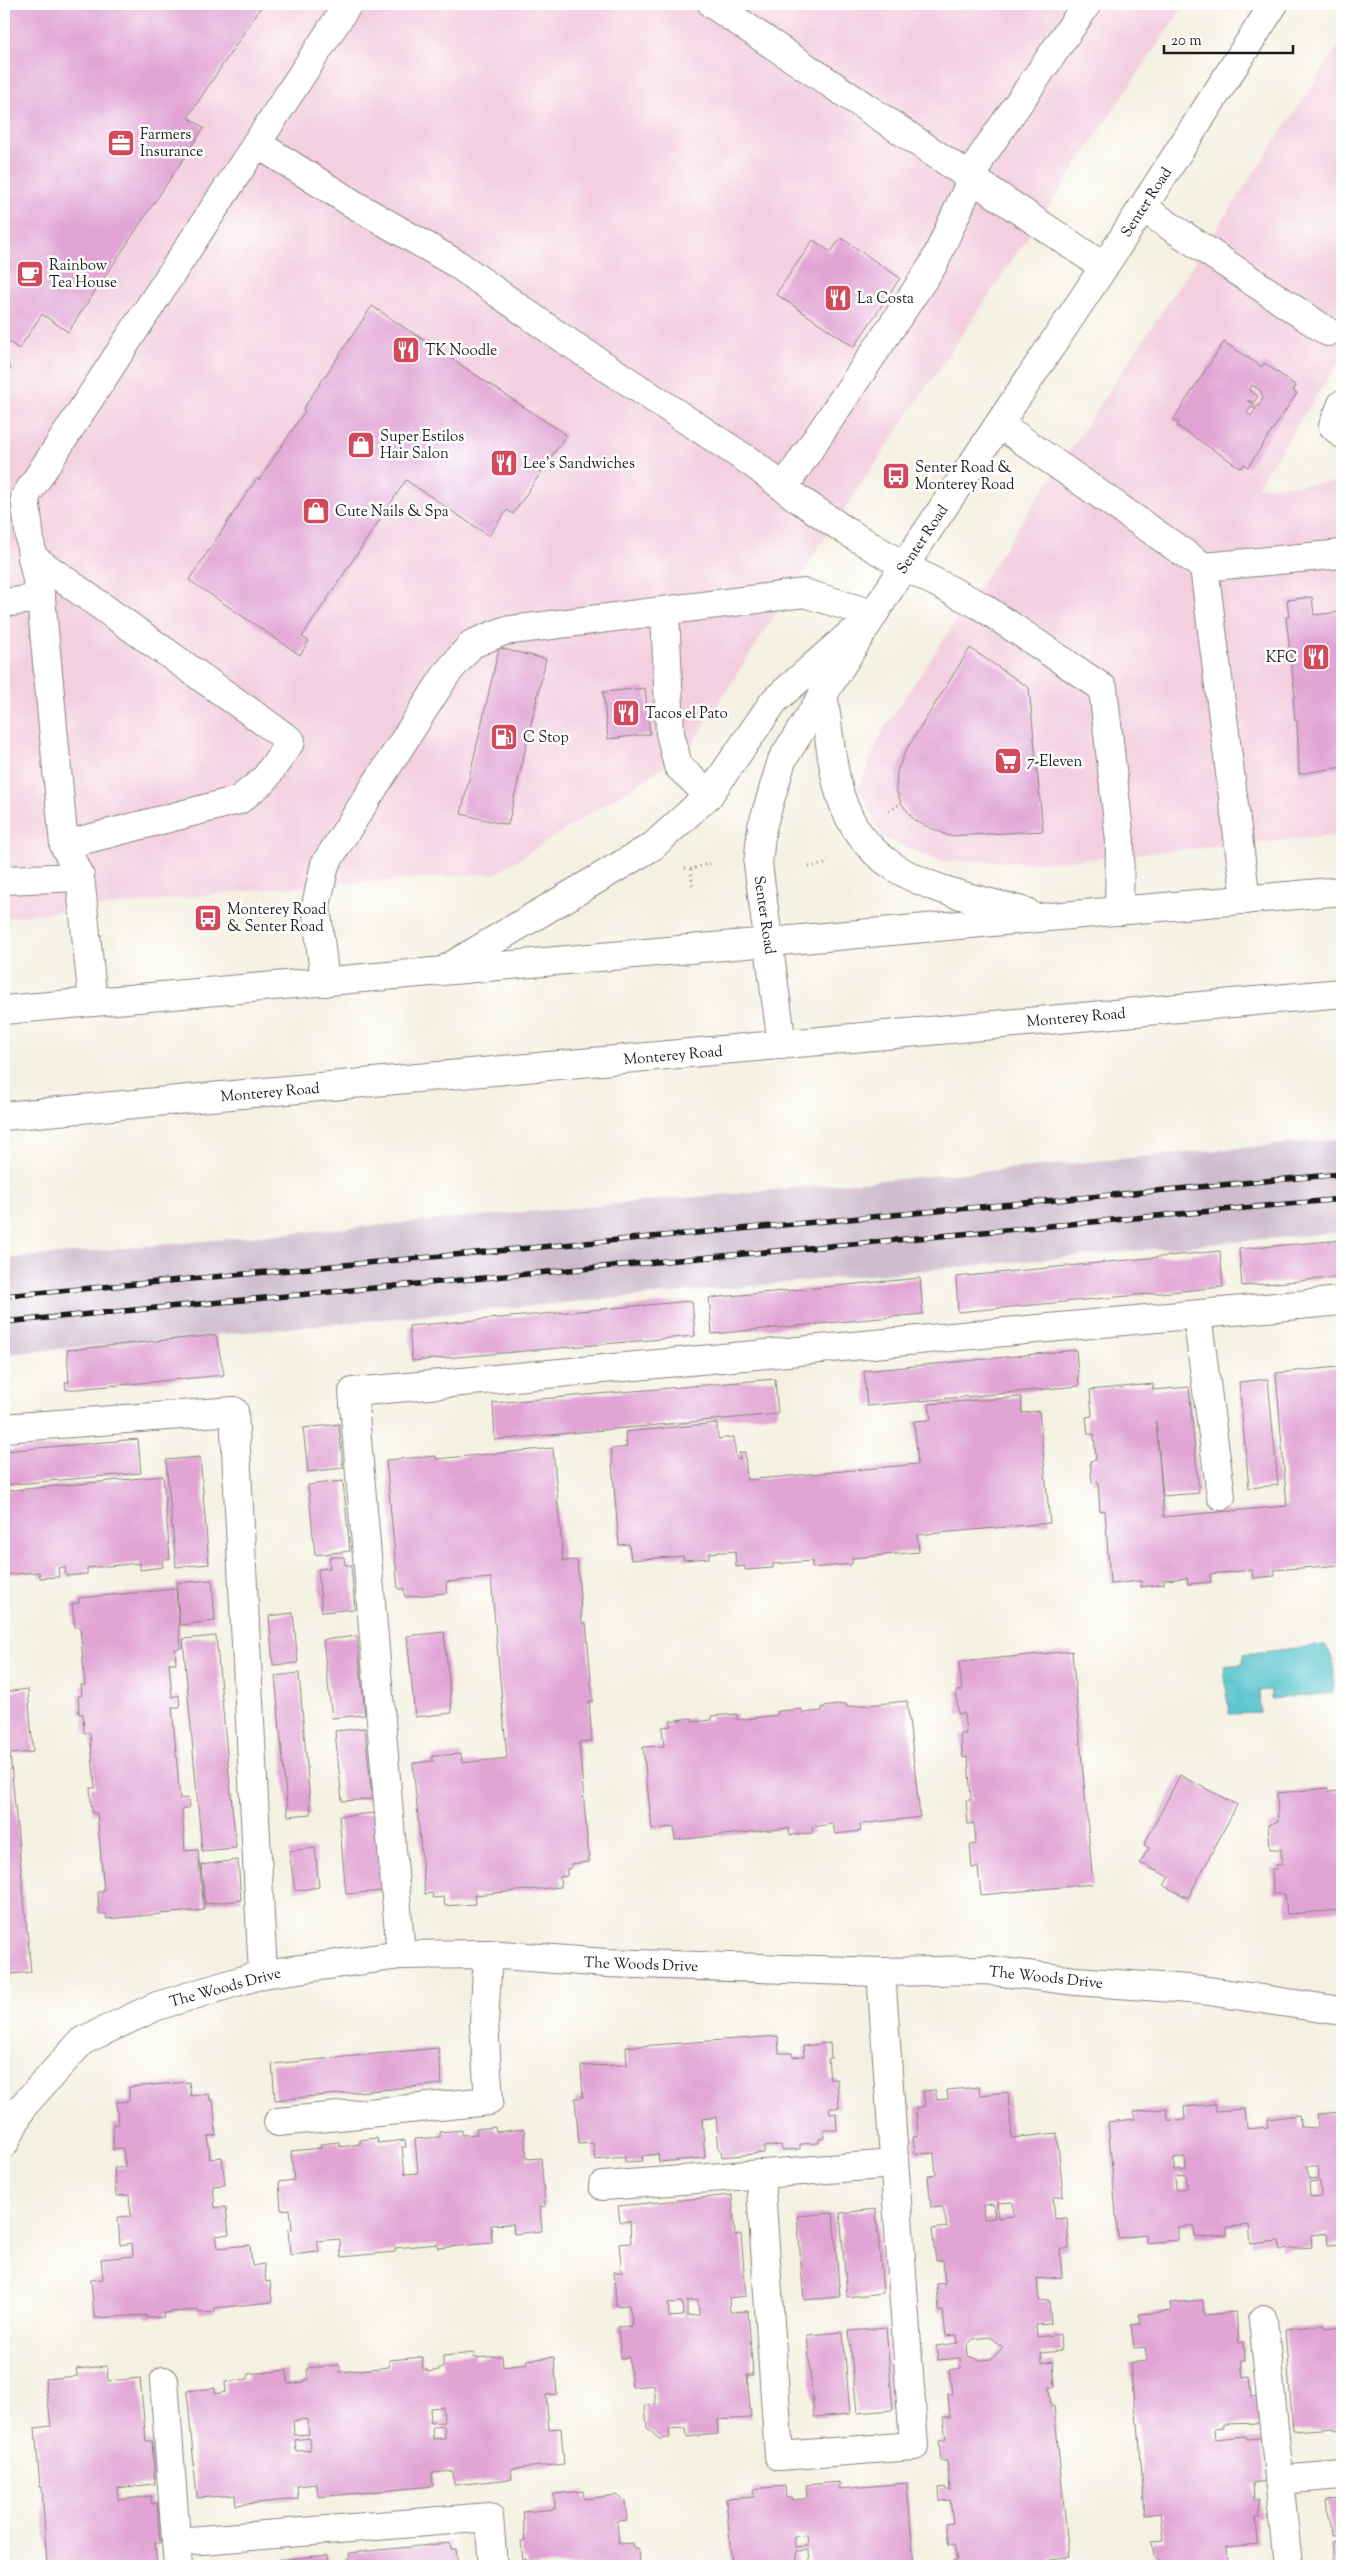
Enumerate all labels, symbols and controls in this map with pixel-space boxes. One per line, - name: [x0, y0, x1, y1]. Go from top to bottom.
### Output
- scale bar: [1164, 22, 1292, 54]
- text: 20 m: [1171, 31, 1202, 52]
- place label: Farmers Insurance: [140, 125, 203, 163]
- office icon: Farmers Insurance: [106, 128, 136, 158]
- street label: Senter Road: [1117, 163, 1178, 242]
- place label: Rainbow Tea House: [49, 256, 117, 294]
- cafe icon: Rainbow Tea House: [15, 259, 45, 289]
- restaurant icon: La Costa: [823, 283, 853, 313]
- place label: La Costa: [857, 289, 914, 310]
- restaurant icon: TK Noodle: [391, 335, 421, 365]
- place label: TK Noodle: [425, 341, 497, 362]
- place label: Super Estilos Hair Salon: [380, 427, 464, 465]
- shop icon: Super Estilos Hair Salon: [346, 430, 376, 460]
- restaurant icon: Lee's Sandwiches: [489, 448, 519, 478]
- place label: Lee's Sandwiches: [523, 454, 635, 475]
- place label: Senter Road & Monterey Road: [915, 458, 1015, 496]
- bus stop icon: Senter Road & Monterey Road: [881, 461, 911, 491]
- shop icon: Cute Nails & Spa: [301, 496, 331, 526]
- street label: Senter Road: [892, 501, 954, 579]
- place label: Cute Nails & Spa: [335, 502, 449, 523]
- restaurant icon: KFC: [1301, 642, 1331, 672]
- place label: KFC: [1266, 648, 1297, 669]
- restaurant icon: Tacos el Pato: [611, 698, 641, 728]
- place label: Tacos el Pato: [645, 704, 728, 725]
- fuel station icon: C Stop: [489, 722, 519, 752]
- place label: C Stop: [523, 728, 569, 749]
- supermarket icon: 7-Eleven: [993, 746, 1023, 776]
- place label: 7-Eleven: [1027, 752, 1083, 773]
- street label: Senter Road: [748, 874, 780, 956]
- place label: Monterey Road & Senter Road: [227, 900, 327, 938]
- bus stop icon: Monterey Road & Senter Road: [193, 903, 223, 933]
- street label: Monterey Road: [1026, 1004, 1127, 1033]
- street label: Monterey Road: [623, 1042, 724, 1071]
- street label: Monterey Road: [220, 1079, 321, 1108]
- street label: The Woods Drive: [583, 1953, 699, 1978]
- street label: The Woods Drive: [988, 1962, 1104, 1995]
- street label: The Woods Drive: [167, 1963, 283, 2013]

